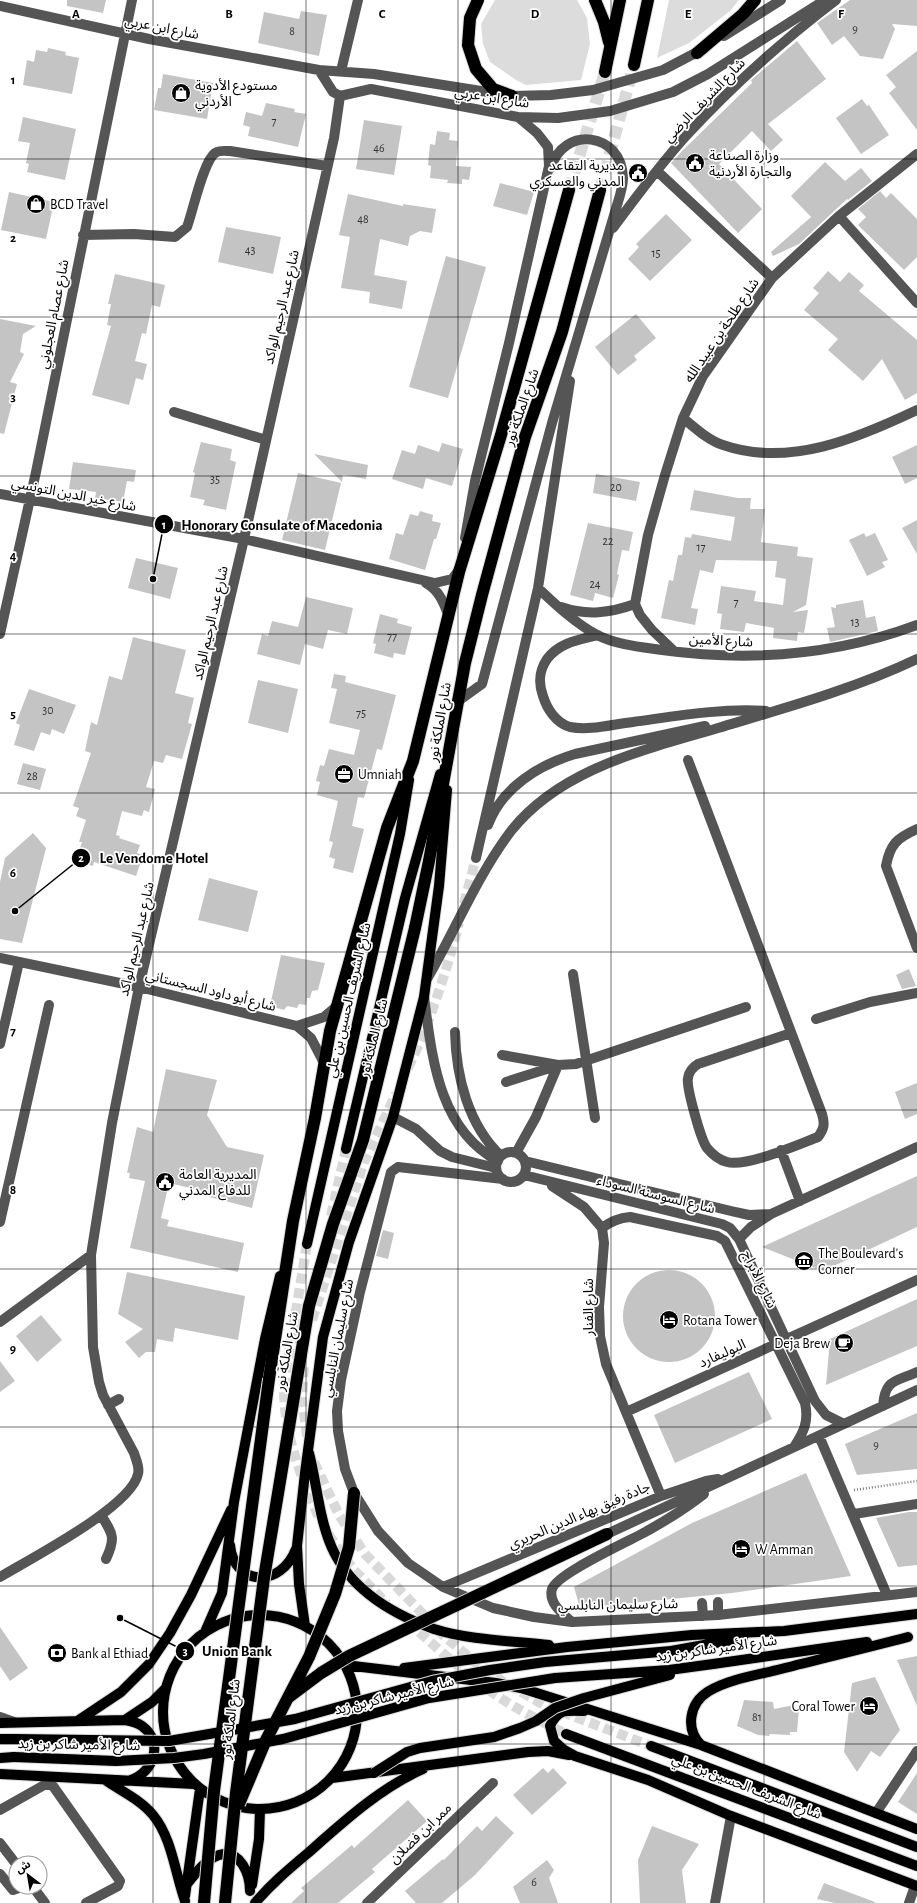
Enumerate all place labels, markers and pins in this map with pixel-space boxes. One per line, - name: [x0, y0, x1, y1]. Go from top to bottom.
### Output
- place label: مستودع الأدوية الأردني: [195, 78, 278, 112]
- shop icon: مستودع الأدوية الأردني: [170, 82, 192, 104]
- place label: وزارة الصناعة والتجارة الأردنية: [709, 149, 792, 180]
- public building icon: وزارة الصناعة والتجارة الأردنية: [684, 152, 706, 174]
- place label: مديرية التقاعد المدني والعسكري: [529, 159, 624, 192]
- public building icon: مديرية التقاعد المدني والعسكري: [627, 162, 649, 184]
- shop icon: BCD Travel: [25, 193, 47, 215]
- place label: BCD Travel: [50, 198, 108, 212]
- callout: Honorary Consulate of Macedonia: [154, 511, 391, 538]
- office icon: Umniah: [333, 763, 355, 785]
- place label: Umniah: [358, 768, 402, 782]
- callout: Le Vendome Hotel: [71, 845, 216, 872]
- place label: المديرية العامة للدفاع المدني: [179, 1168, 257, 1201]
- public building icon: المديرية العامة للدفاع المدني: [154, 1171, 176, 1193]
- place label: The Boulevard's Corner: [818, 1247, 903, 1277]
- museum icon: The Boulevard's Corner: [793, 1250, 815, 1272]
- hotel icon: Rotana Tower: [658, 1309, 680, 1331]
- place label: Rotana Tower: [683, 1314, 757, 1328]
- cafe icon: Deja Brew: [833, 1332, 855, 1354]
- place label: Deja Brew: [774, 1337, 831, 1351]
- hotel icon: W Amman: [730, 1538, 752, 1560]
- place label: W Amman: [755, 1543, 814, 1557]
- callout: Union Bank: [175, 1637, 280, 1664]
- bank icon: Bank al Ethiad: [46, 1642, 68, 1664]
- place label: Bank al Ethiad: [71, 1647, 148, 1661]
- hotel icon: Coral Tower: [858, 1695, 880, 1717]
- place label: Coral Tower: [792, 1700, 855, 1714]

